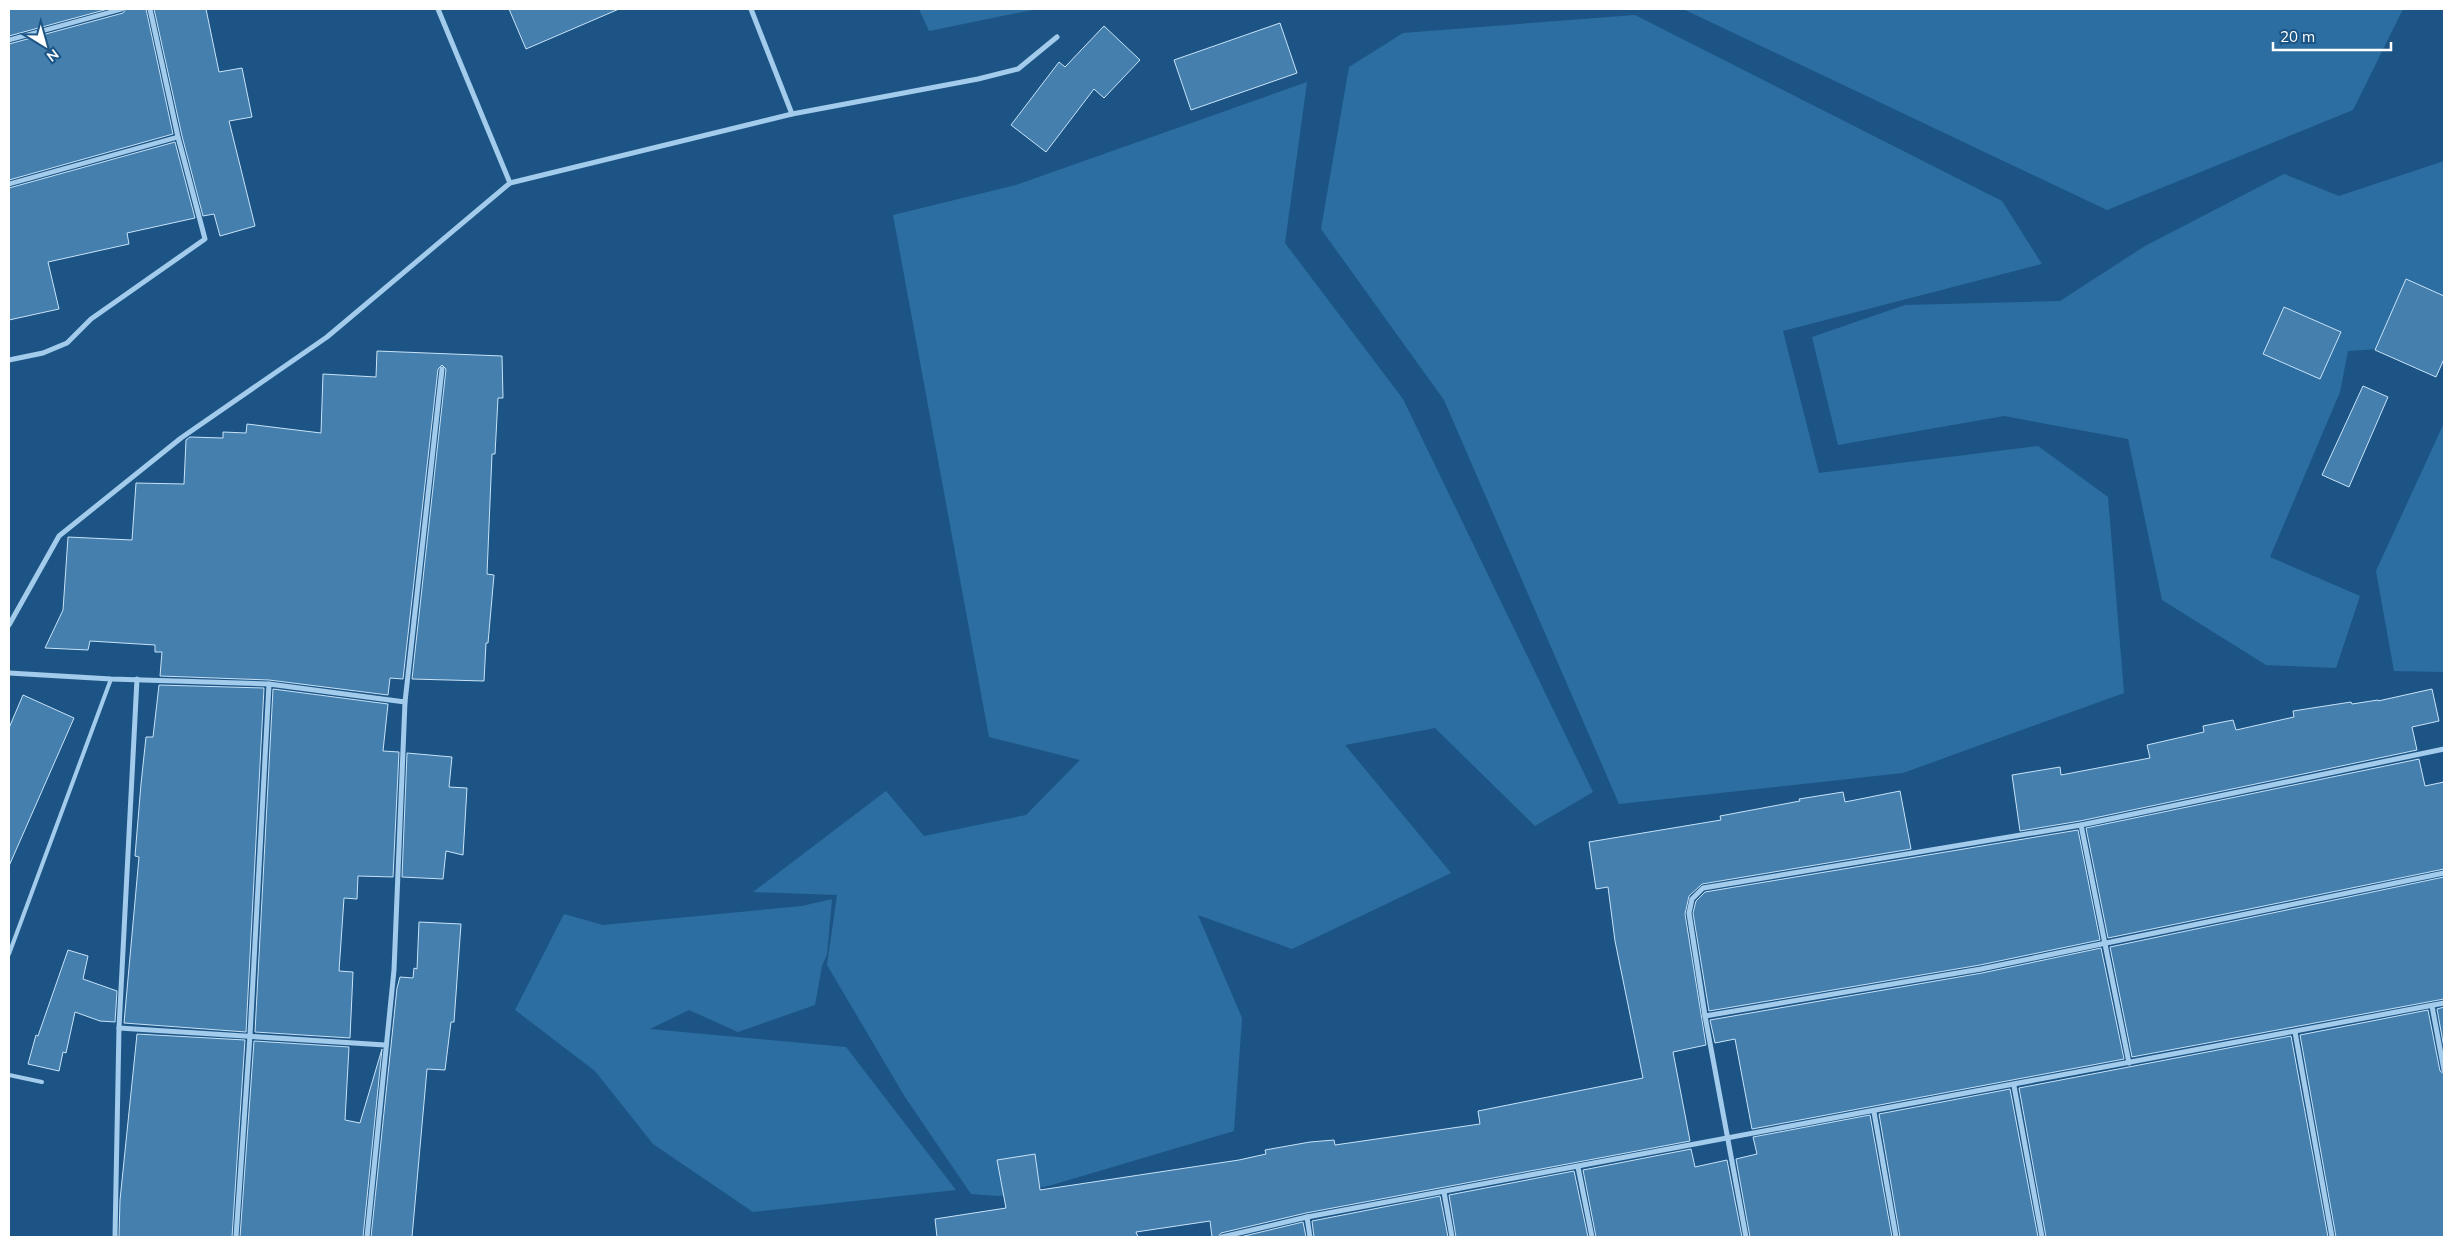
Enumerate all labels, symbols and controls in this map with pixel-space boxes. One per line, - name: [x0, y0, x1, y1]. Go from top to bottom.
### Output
- north arrow: [20, 20, 70, 70]
- scale bar: [2273, 20, 2390, 52]
- text: 20 m: [2280, 27, 2315, 46]
- text: N: [43, 45, 62, 66]

